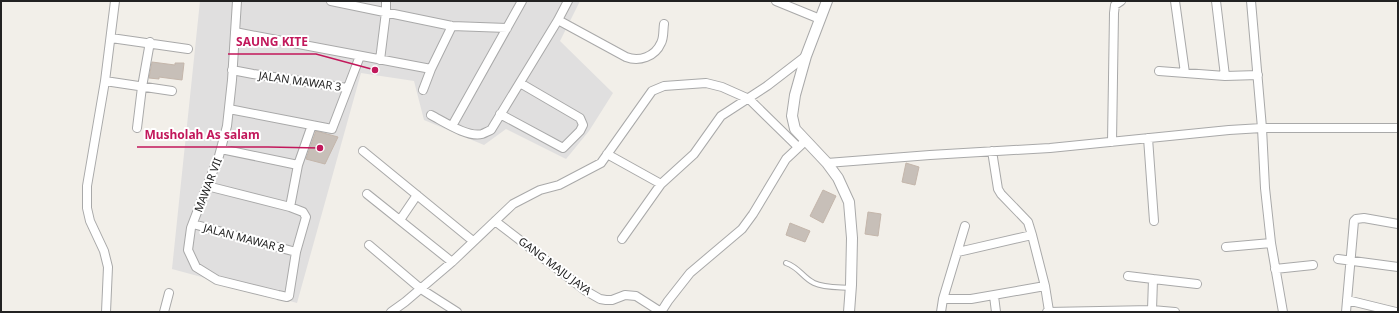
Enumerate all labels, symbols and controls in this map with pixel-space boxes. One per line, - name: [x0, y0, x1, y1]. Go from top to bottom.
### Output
- callout: SAUNG KITE: [228, 30, 316, 54]
- text: SAUNG KITE: [236, 33, 308, 50]
- street label: JALAN MAWAR 3: [257, 67, 342, 94]
- callout: Musholah As salam: [137, 123, 268, 147]
- text: Musholah As salam: [144, 126, 260, 143]
- street label: MAWAR VII: [190, 155, 225, 214]
- street label: JALAN MAWAR 8: [201, 219, 286, 256]
- street label: GANG MAJU JAYA: [516, 233, 596, 299]

